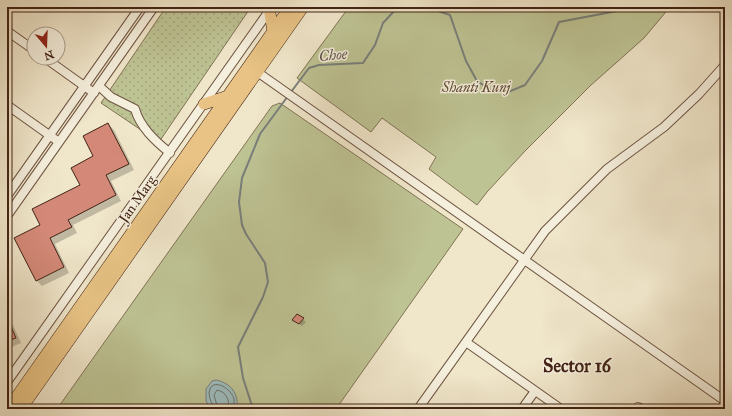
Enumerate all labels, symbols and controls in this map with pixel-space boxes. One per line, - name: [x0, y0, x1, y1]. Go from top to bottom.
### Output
- north arrow: [26, 26, 66, 66]
- water label: Choe: [318, 45, 348, 65]
- text: N: [42, 47, 56, 63]
- park label: Shanti Kunj: [441, 79, 511, 96]
- street label: Jan Marg: [114, 172, 161, 228]
- district label: Sector 16: [543, 355, 612, 377]

